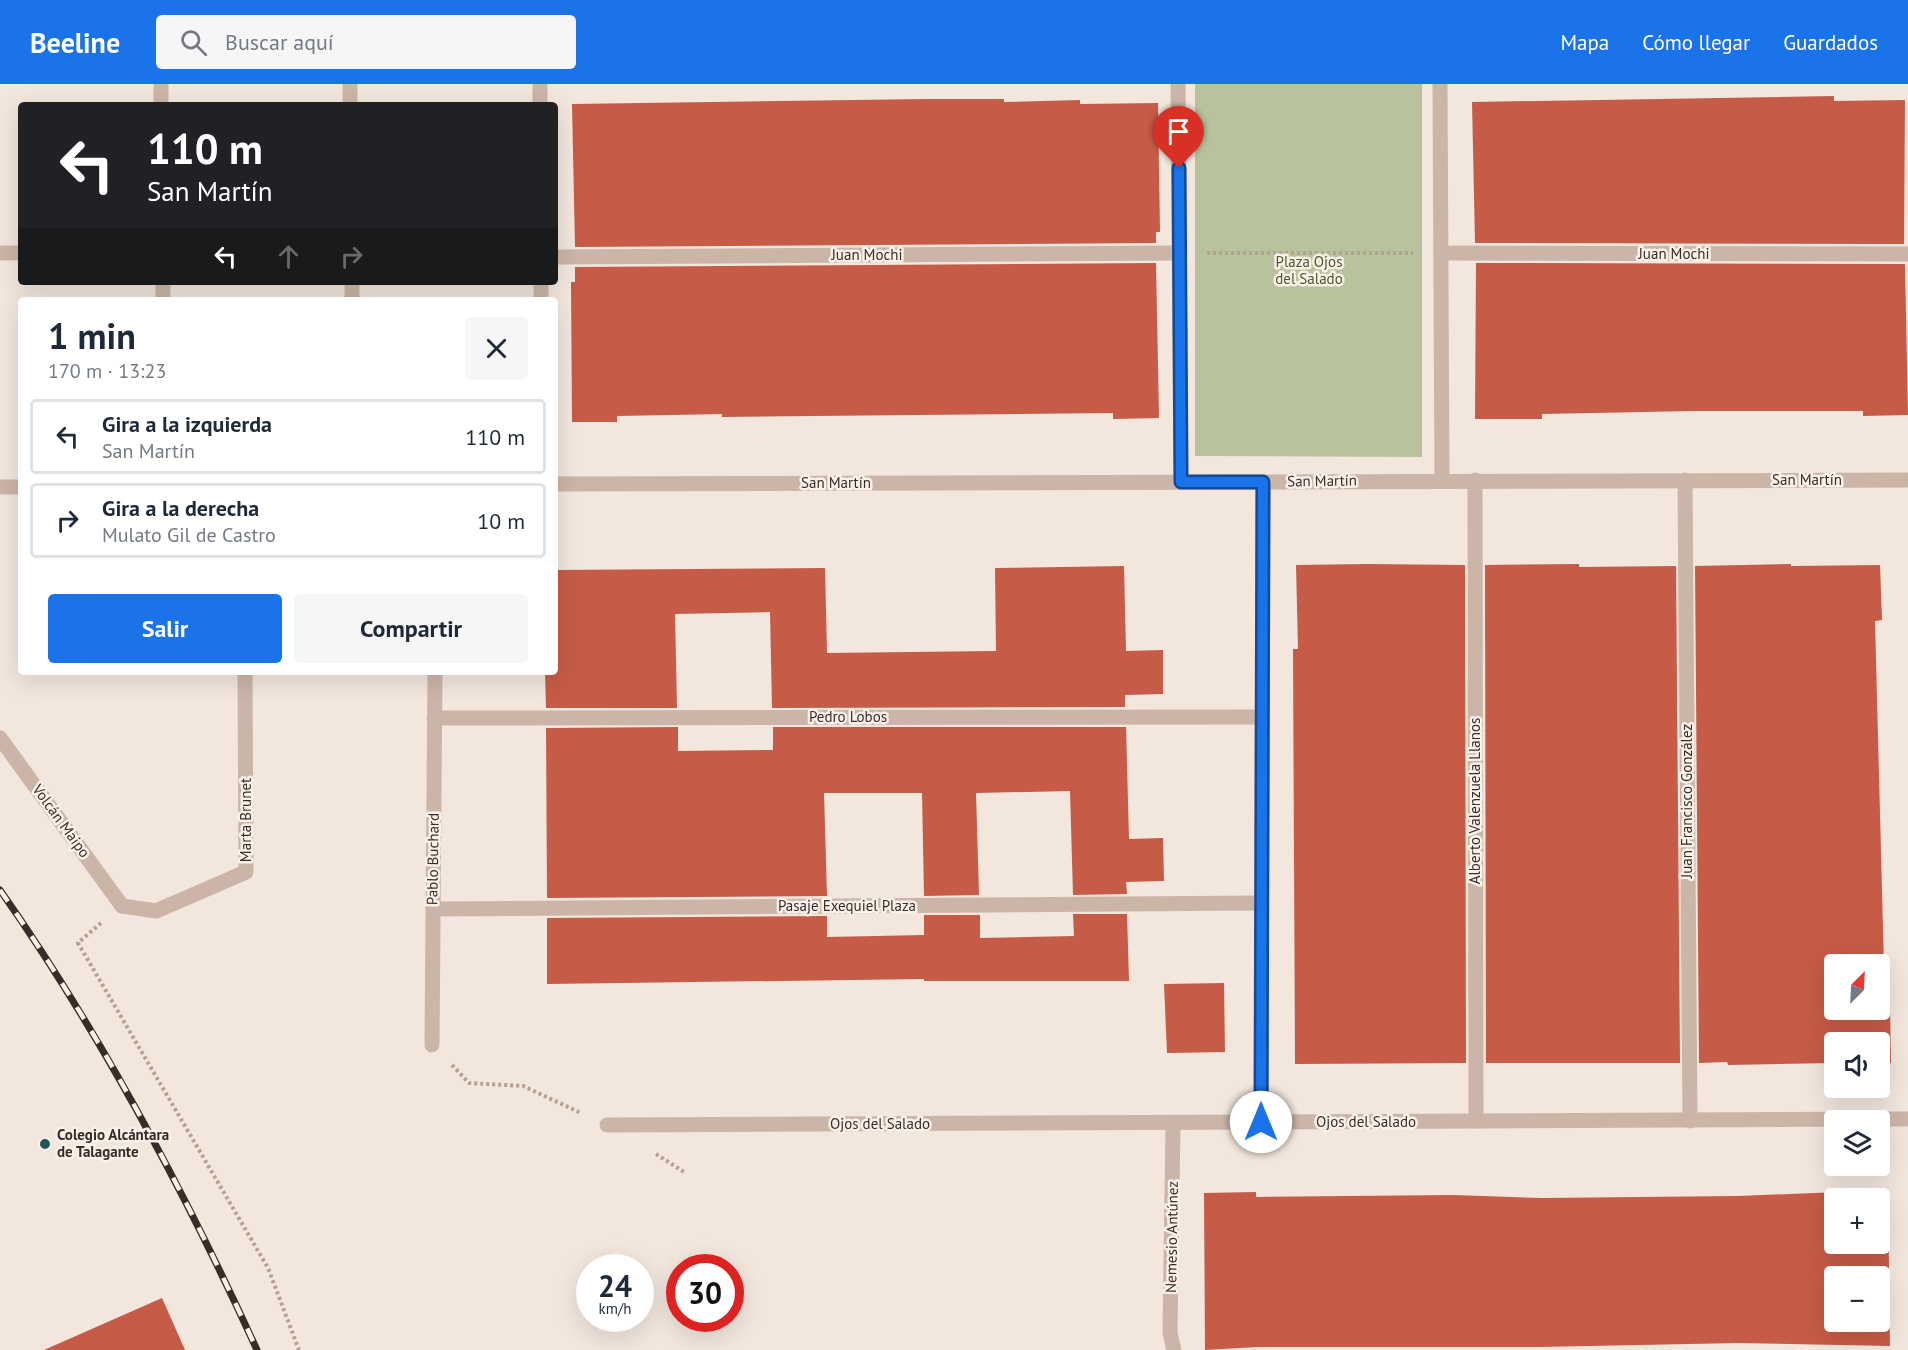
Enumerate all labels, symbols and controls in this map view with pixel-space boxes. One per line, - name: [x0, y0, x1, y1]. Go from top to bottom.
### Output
- search box: [156, 15, 576, 69]
- text: Beeline: [30, 24, 120, 61]
- icon: search: [177, 26, 210, 59]
- text: Buscar aquí: [225, 28, 334, 56]
- text: Mapa: [1560, 29, 1609, 56]
- text: Cómo llegar: [1642, 29, 1750, 56]
- text: Guardados: [1783, 29, 1878, 56]
- pin: [1153, 106, 1204, 168]
- icon: arrive: [1162, 115, 1195, 148]
- text: 110 m: [147, 121, 263, 176]
- icon: left: [48, 126, 126, 204]
- text: San Martín: [147, 174, 273, 208]
- icon: left: [209, 240, 242, 273]
- icon: ahead: [272, 240, 305, 273]
- icon: right: [335, 240, 368, 273]
- street label: Juan Mochi: [1638, 244, 1710, 263]
- street label: Juan Mochi: [831, 245, 903, 264]
- park label: Plaza Ojos del Salado: [1275, 252, 1343, 288]
- text: 1 min: [48, 312, 136, 359]
- button: close: [465, 317, 528, 380]
- text: 170 m · 13:23: [48, 358, 166, 384]
- text: Gira a la izquierda: [102, 410, 272, 438]
- icon: left: [51, 420, 84, 453]
- text: 110 m: [465, 423, 525, 451]
- text: San Martín: [102, 438, 195, 464]
- street label: San Martín: [1287, 470, 1357, 491]
- street label: San Martín: [1772, 470, 1842, 489]
- street label: San Martín: [801, 473, 871, 492]
- text: Gira a la derecha: [102, 494, 259, 522]
- icon: right: [51, 504, 84, 537]
- text: 10 m: [477, 507, 525, 535]
- text: Mulato Gil de Castro: [102, 522, 276, 548]
- button: Salir: [48, 594, 282, 663]
- button: Compartir: [294, 594, 528, 663]
- street label: Pedro Lobos: [809, 707, 887, 726]
- street label: Alberto Valenzuela Llanos: [1465, 718, 1484, 884]
- street label: Juan Francisco González: [1677, 724, 1696, 879]
- street label: Marta Brunet: [236, 778, 255, 862]
- street label: Volcán Maipo: [28, 780, 94, 861]
- street label: Pablo Buchard: [422, 813, 443, 905]
- street label: Pasaje Exequiel Plaza: [778, 896, 916, 915]
- north arrow: [1824, 954, 1890, 1020]
- map controls: [1824, 954, 1890, 1332]
- button: sound: [1824, 1032, 1890, 1098]
- position arrow: [1229, 1090, 1293, 1154]
- button: layers: [1824, 1110, 1890, 1176]
- street label: Ojos del Salado: [1316, 1112, 1416, 1131]
- street label: Ojos del Salado: [830, 1114, 930, 1133]
- place label: Colegio Alcántara de Talagante: [57, 1125, 169, 1161]
- marker: Colegio Alcántara de Talagante: [38, 1137, 52, 1151]
- street label: Nemesio Antúnez: [1161, 1181, 1182, 1293]
- button: +: [1824, 1188, 1890, 1254]
- speed limit sign: 30: [666, 1254, 744, 1332]
- text: 24: [598, 1266, 632, 1305]
- button: −: [1824, 1266, 1890, 1332]
- text: km/h: [599, 1299, 631, 1318]

